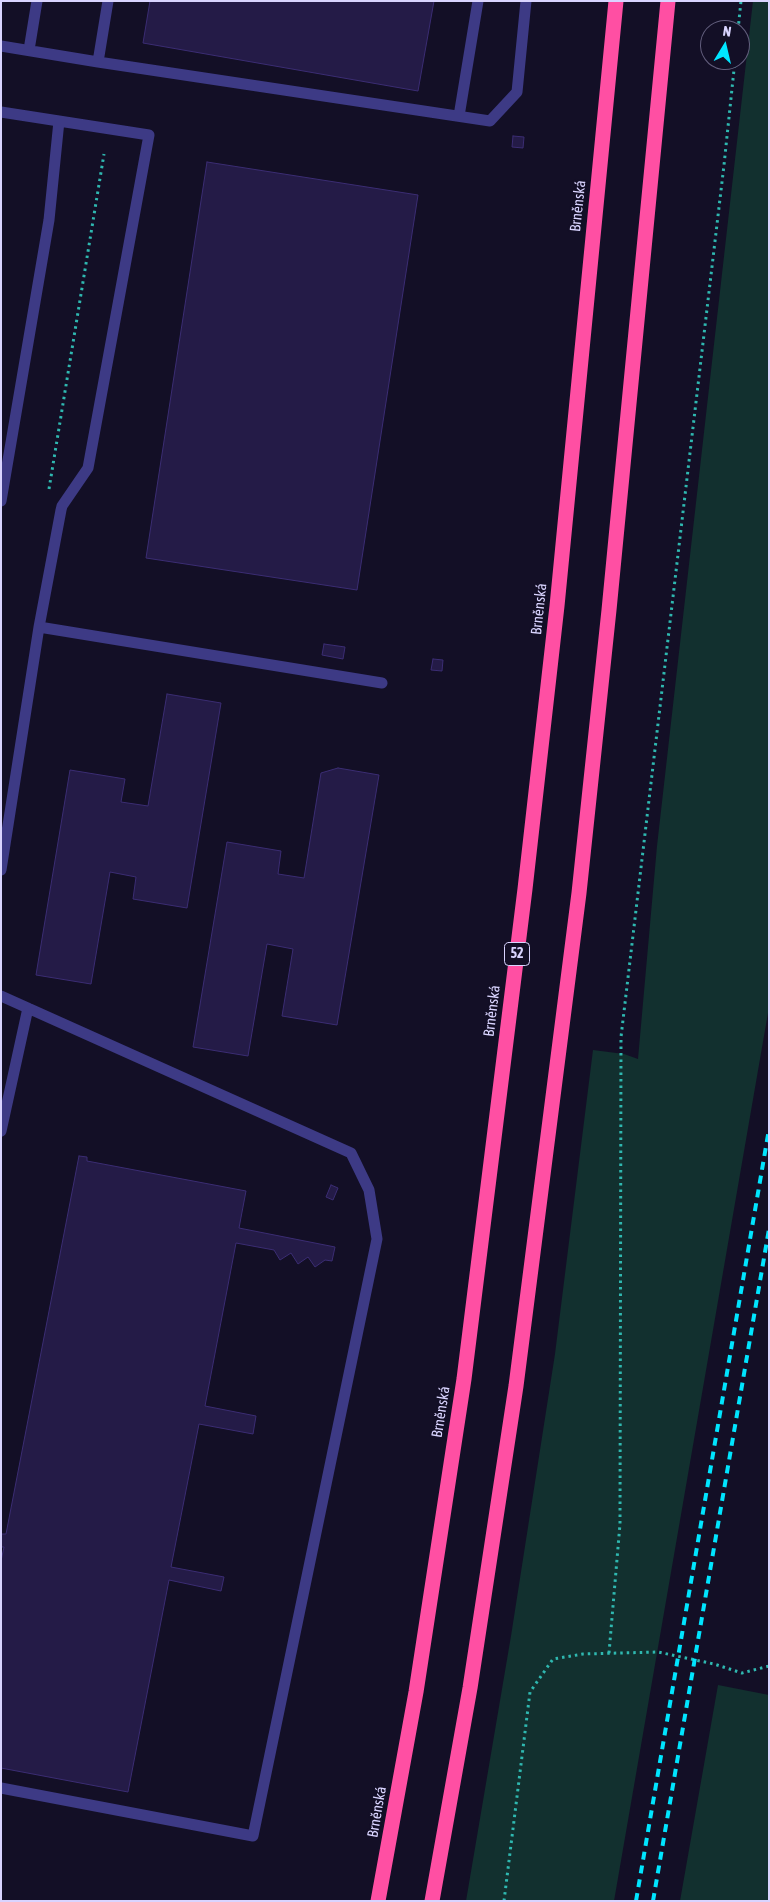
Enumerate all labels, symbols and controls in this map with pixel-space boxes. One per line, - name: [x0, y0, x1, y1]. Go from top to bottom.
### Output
- north arrow: [700, 20, 750, 70]
- text: N: [722, 23, 733, 40]
- street label: Brněnská: [566, 179, 590, 233]
- street label: Brněnská: [527, 582, 551, 636]
- road number: 52: [504, 942, 530, 966]
- street label: Brněnská: [480, 984, 504, 1038]
- street label: Brněnská: [428, 1385, 454, 1439]
- street label: Brněnská: [364, 1785, 390, 1839]

